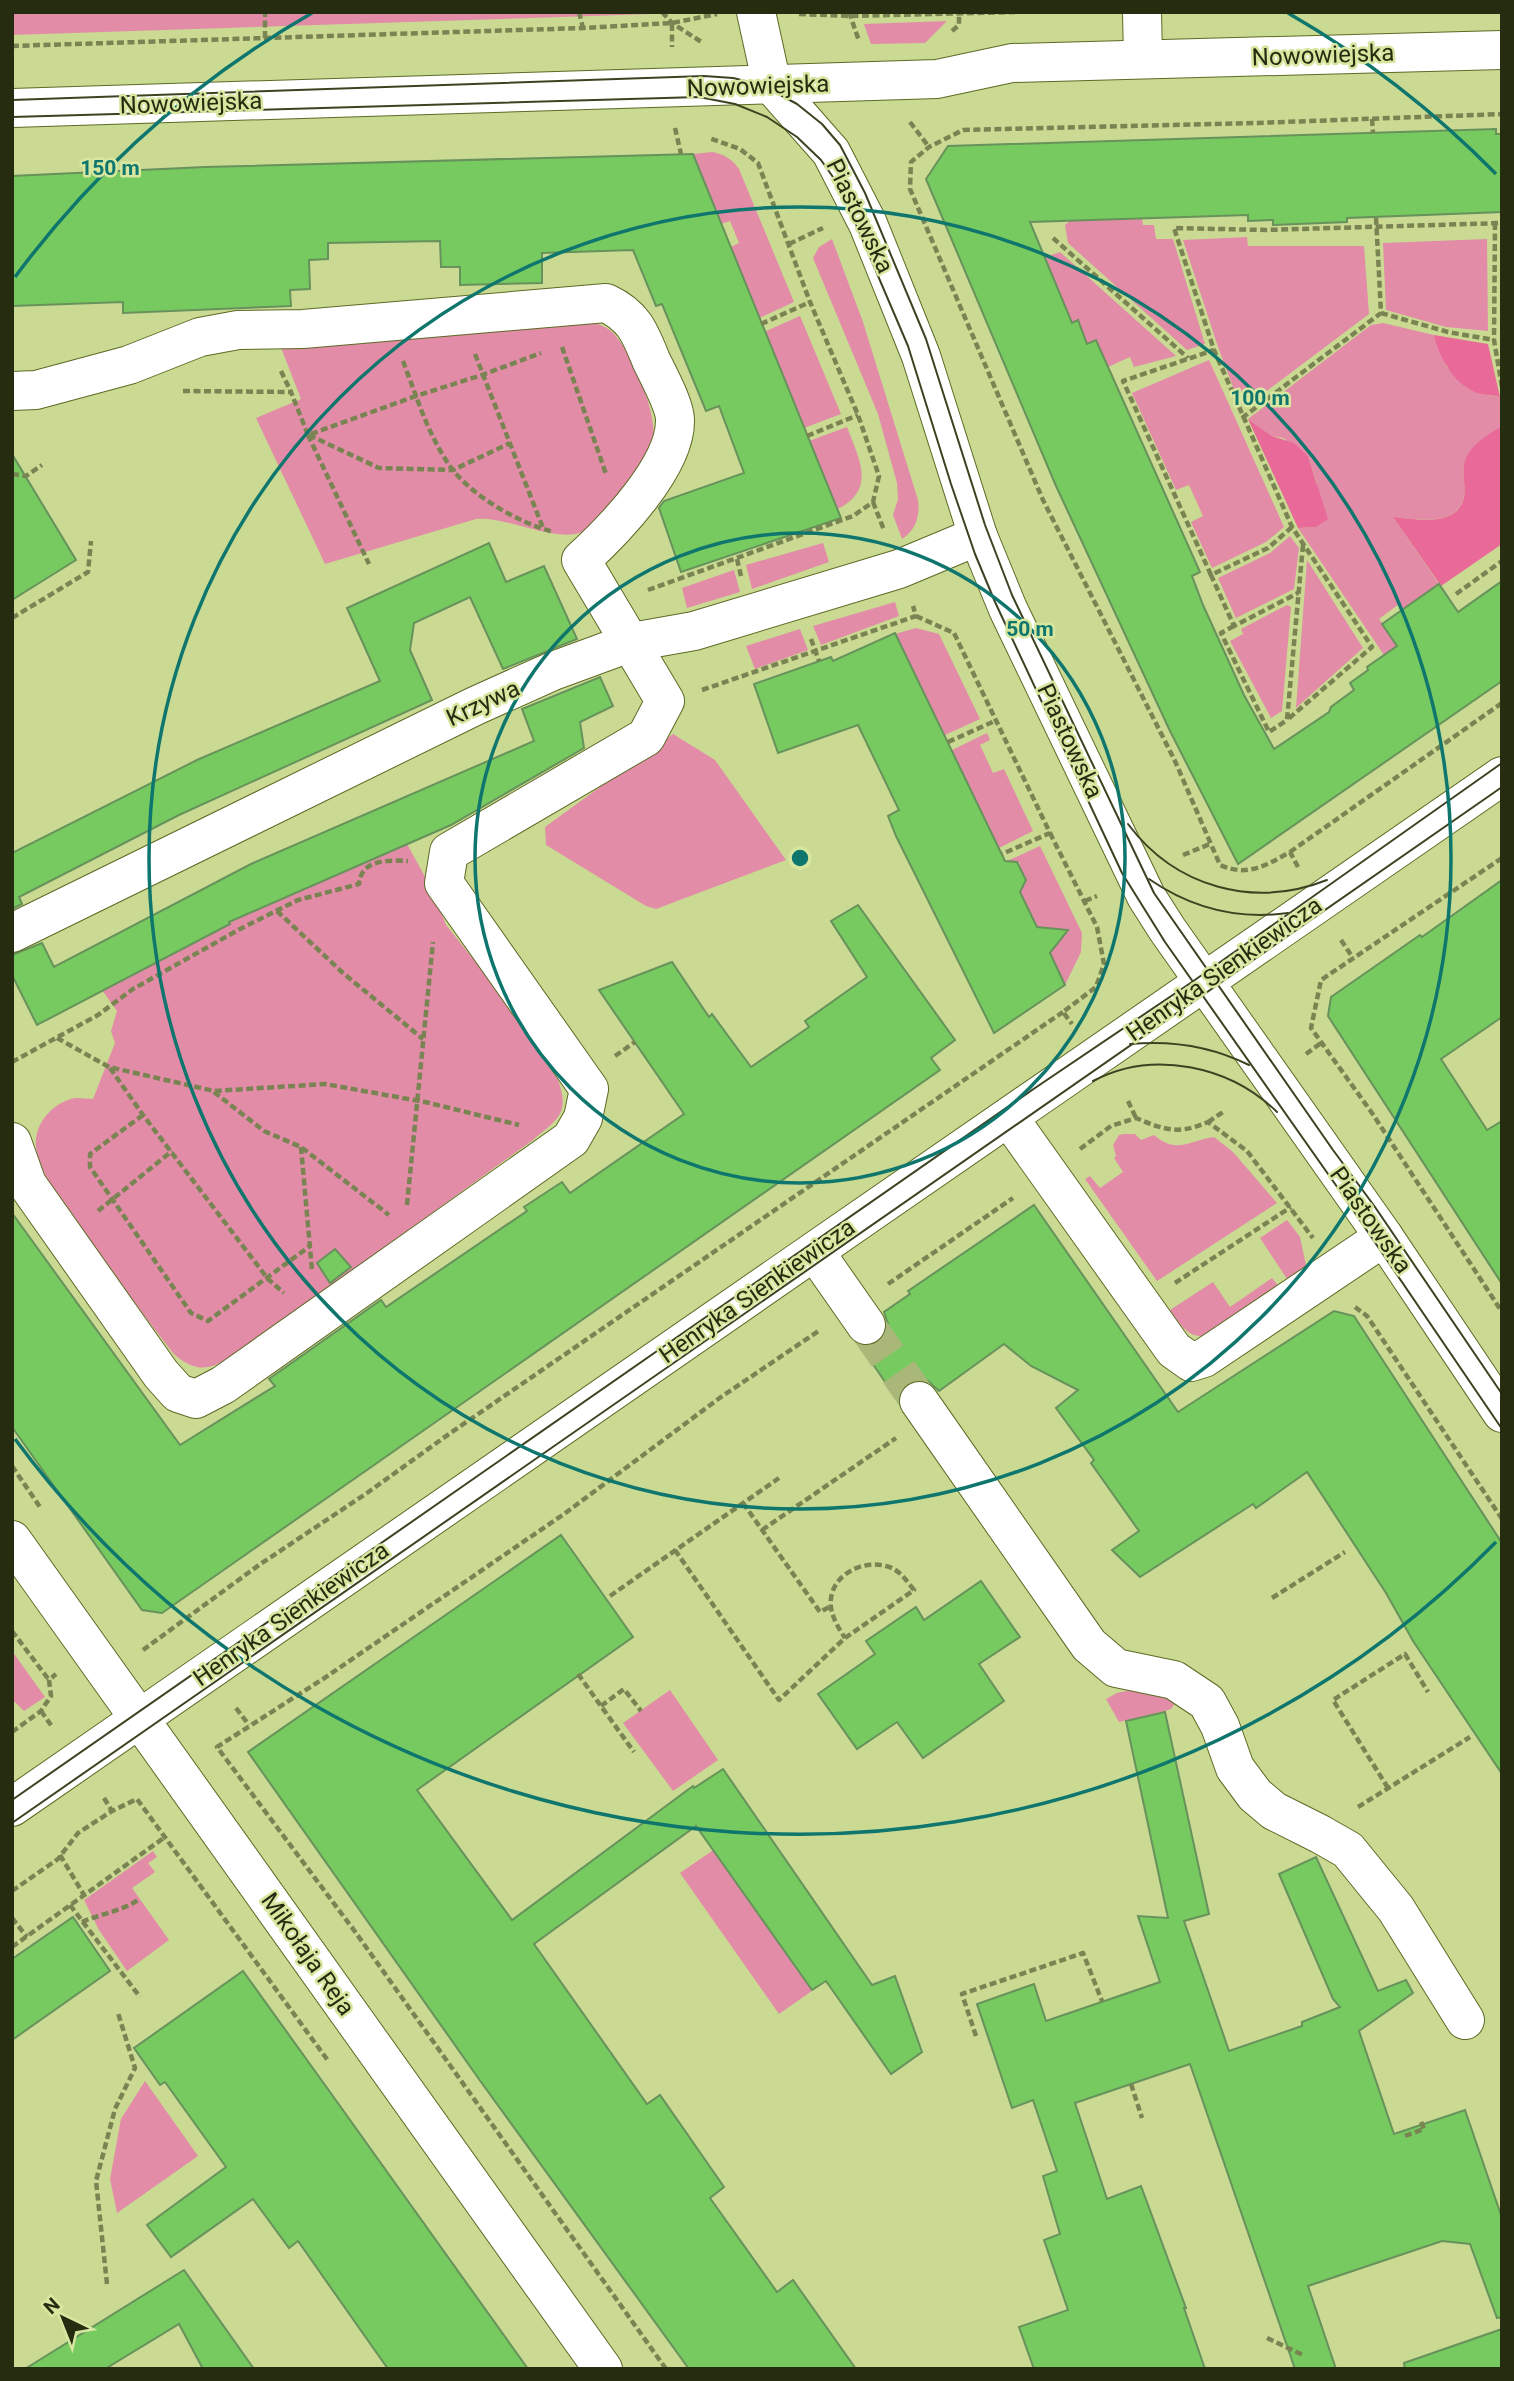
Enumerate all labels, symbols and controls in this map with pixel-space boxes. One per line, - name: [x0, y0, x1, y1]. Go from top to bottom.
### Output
- street label: Nowowiejska: [1251, 39, 1395, 71]
- street label: Nowowiejska: [686, 70, 830, 102]
- street label: Nowowiejska: [119, 87, 263, 119]
- street label: Piastowska: [820, 154, 900, 278]
- text: 150 m: [80, 156, 140, 180]
- text: 100 m: [1230, 386, 1290, 410]
- text: 50 m: [1006, 617, 1054, 641]
- street label: Krzywa: [442, 674, 524, 732]
- street label: Piastowska: [1031, 679, 1109, 803]
- centre of rings: [788, 846, 812, 870]
- street label: Henryka Sienkiewicza: [1121, 891, 1327, 1047]
- street label: Piastowska: [1324, 1161, 1418, 1279]
- street label: Henryka Sienkiewicza: [654, 1213, 860, 1369]
- street label: Henryka Sienkiewicza: [188, 1536, 394, 1692]
- street label: Mikołaja Reja: [255, 1887, 361, 2021]
- north arrow: [28, 2283, 98, 2353]
- text: N: [39, 2293, 64, 2319]

